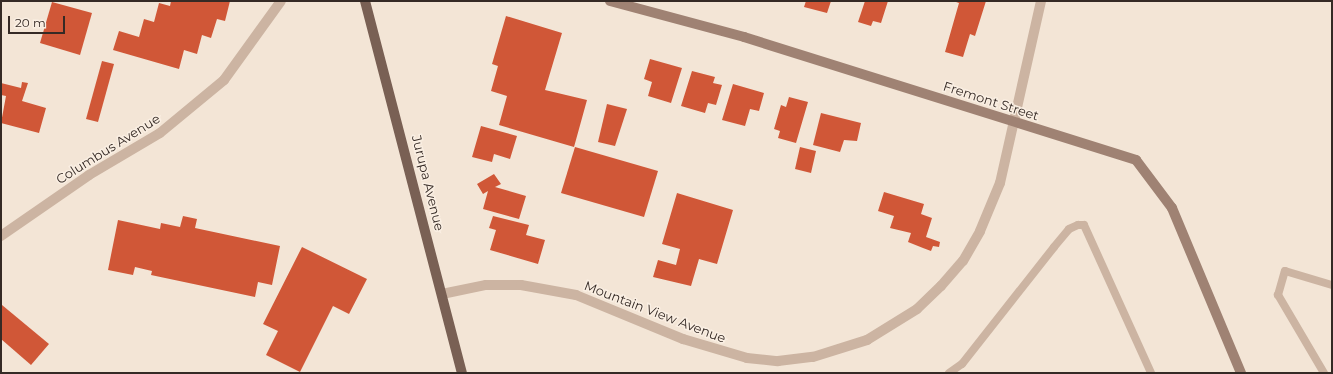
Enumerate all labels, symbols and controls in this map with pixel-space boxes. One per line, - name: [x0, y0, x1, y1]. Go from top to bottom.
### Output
- scale bar: [10, 8, 67, 34]
- text: 20 m: [15, 15, 46, 30]
- street label: Fremont Street: [941, 78, 1041, 124]
- street label: Columbus Avenue: [53, 111, 163, 187]
- street label: Jurupa Avenue: [409, 134, 447, 232]
- street label: Mountain View Avenue: [582, 278, 728, 346]

